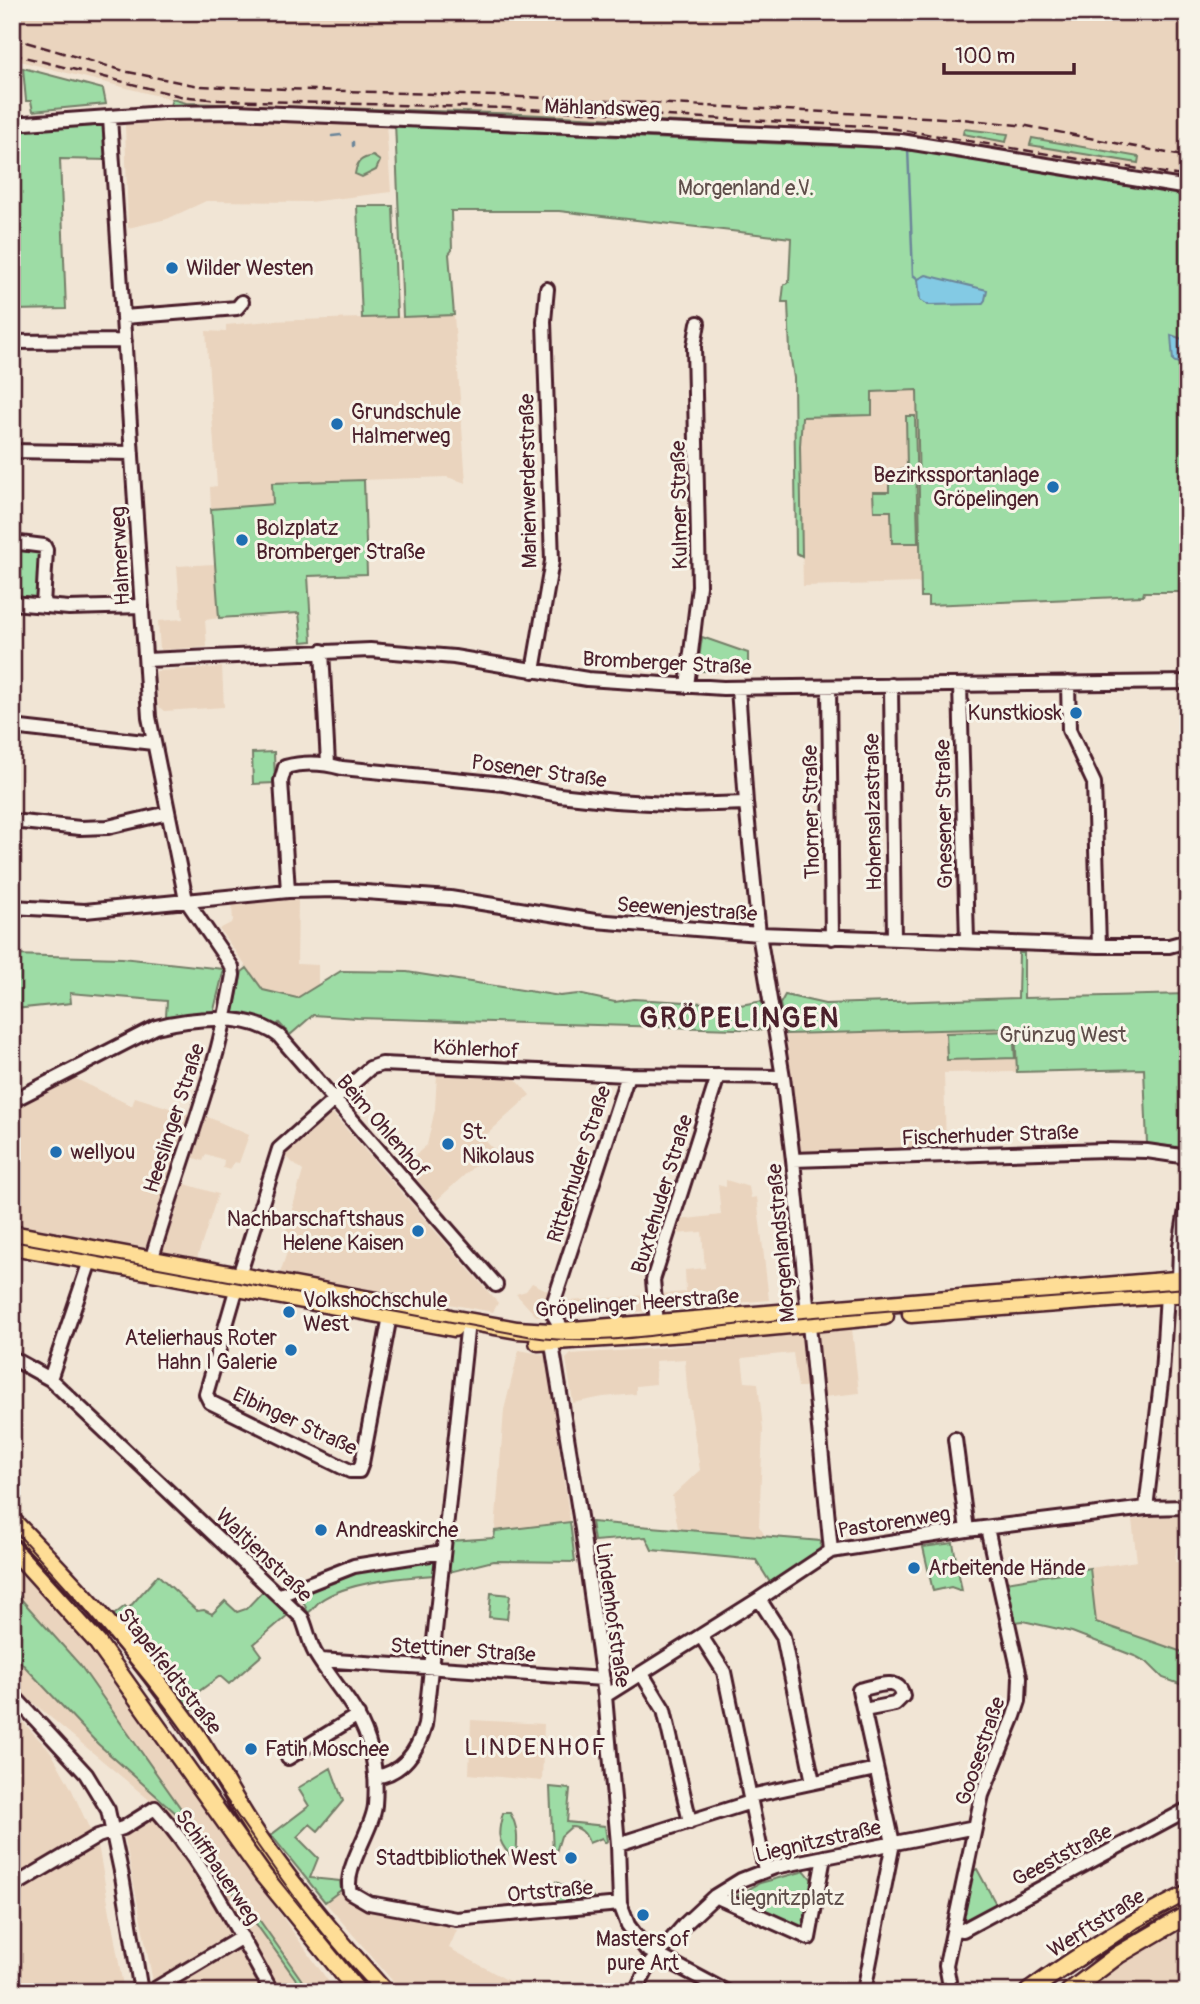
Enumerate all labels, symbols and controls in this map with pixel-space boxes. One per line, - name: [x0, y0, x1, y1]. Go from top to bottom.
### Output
- scale bar: [944, 32, 1074, 76]
- text: 100 m: [955, 43, 1015, 70]
- street label: Mählandsweg: [544, 93, 660, 124]
- park label: Morgenland e.V.: [678, 175, 814, 202]
- place label: Wilder Westen: [186, 255, 314, 282]
- marker: Wilder Westen: [164, 260, 180, 276]
- street label: Marienwerderstraße: [513, 393, 544, 569]
- place label: Grundschule Halmerweg: [351, 399, 462, 450]
- marker: Grundschule Halmerweg: [329, 416, 345, 432]
- street label: Kulmer Straße: [665, 440, 694, 570]
- place label: Bezirkssportanlage Gröpelingen: [873, 462, 1040, 513]
- marker: Bezirkssportanlage Gröpelingen: [1045, 479, 1061, 495]
- street label: Halmerweg: [104, 506, 137, 606]
- place label: Bolzplatz Bromberger Straße: [256, 515, 426, 566]
- marker: Bolzplatz Bromberger Straße: [234, 532, 250, 548]
- street label: Bromberger Straße: [582, 646, 753, 681]
- place label: Kunstkiosk: [968, 700, 1062, 727]
- marker: Kunstkiosk: [1068, 705, 1084, 721]
- street label: Hohensalzastraße: [859, 732, 888, 891]
- street label: Gnesener Straße: [930, 738, 959, 889]
- street label: Thorner Straße: [797, 744, 826, 879]
- street label: Posener Straße: [470, 749, 609, 794]
- street label: Seewenjestraße: [616, 891, 759, 928]
- district label: GRÖPELINGEN: [640, 1001, 840, 1036]
- park label: Grünzug West: [1000, 1022, 1127, 1049]
- street label: Köhlerhof: [432, 1034, 520, 1065]
- street label: Heeslinger Straße: [138, 1039, 212, 1196]
- street label: Beim Ohlenhof: [330, 1069, 435, 1184]
- street label: Ritterhuder Straße: [541, 1082, 618, 1246]
- street label: Buxtehuder Straße: [625, 1111, 700, 1277]
- place label: St. Nikolaus: [462, 1119, 535, 1170]
- street label: Fischerhuder Straße: [901, 1119, 1080, 1152]
- marker: St. Nikolaus: [440, 1136, 456, 1152]
- place label: wellyou: [70, 1139, 135, 1166]
- marker: wellyou: [48, 1144, 64, 1160]
- street label: Morgenlandstraße: [761, 1162, 802, 1324]
- place label: Nachbarschaftshaus Helene Kaisen: [227, 1206, 405, 1257]
- marker: Nachbarschaftshaus Helene Kaisen: [410, 1223, 426, 1239]
- street label: Gröpelinger Heerstraße: [534, 1283, 740, 1324]
- place label: Volkshochschule West: [303, 1287, 448, 1338]
- marker: Volkshochschule West: [281, 1304, 297, 1320]
- place label: Atelierhaus Roter Hahn I Galerie: [125, 1325, 278, 1376]
- marker: Atelierhaus Roter Hahn I Galerie: [283, 1342, 299, 1358]
- street label: Elbinger Straße: [228, 1381, 362, 1462]
- street label: Pastorenweg: [836, 1500, 952, 1545]
- street label: Waltjenstraße: [210, 1502, 318, 1609]
- place label: Andreaskirche: [335, 1517, 459, 1544]
- marker: Andreaskirche: [313, 1522, 329, 1538]
- street label: Lindenhofstraße: [589, 1541, 636, 1690]
- place label: Arbeitende Hände: [928, 1555, 1086, 1582]
- marker: Arbeitende Hände: [906, 1560, 922, 1576]
- street label: Stapelfeldtstraße: [112, 1602, 228, 1741]
- street label: Stettiner Straße: [389, 1632, 537, 1669]
- street label: Goosestraße: [949, 1693, 1012, 1809]
- district label: LINDENHOF: [464, 1733, 608, 1762]
- place label: Fatih Moschee: [265, 1736, 390, 1763]
- marker: Fatih Moschee: [243, 1741, 259, 1757]
- street label: Schiffbauerweg: [169, 1804, 266, 1930]
- street label: Liegnitzstraße: [753, 1814, 884, 1869]
- street label: Geeststraße: [1008, 1818, 1117, 1893]
- place label: Stadtbibliothek West: [375, 1845, 558, 1872]
- marker: Stadtbibliothek West: [563, 1850, 579, 1866]
- street label: Ortstraße: [506, 1874, 595, 1909]
- street label: Werftstraße: [1043, 1883, 1150, 1964]
- park label: Liegnitzplatz: [730, 1885, 845, 1912]
- marker: Masters of pure Art: [635, 1907, 651, 1923]
- place label: Masters of pure Art: [596, 1926, 691, 1977]

